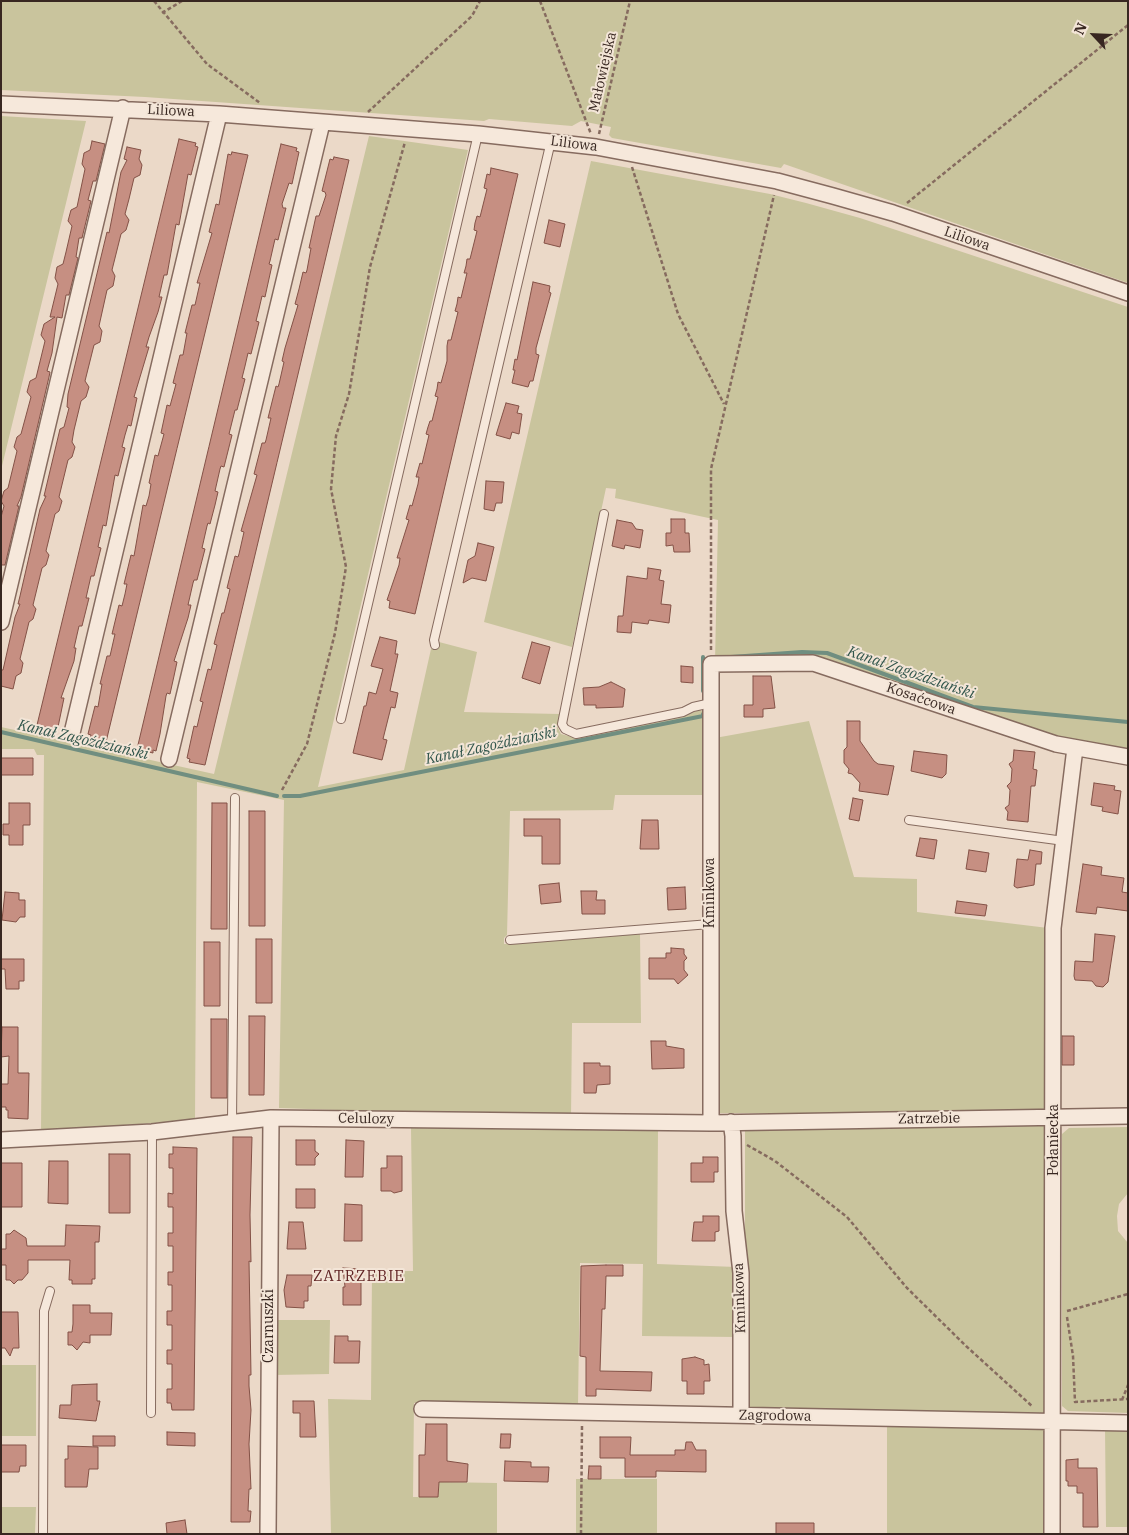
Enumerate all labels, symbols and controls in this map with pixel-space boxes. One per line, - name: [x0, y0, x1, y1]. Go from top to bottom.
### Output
- north arrow: [1069, 10, 1119, 60]
- text: N: [1070, 20, 1091, 37]
- street label: Małowiejska: [586, 30, 620, 114]
- street label: Liliowa: [147, 101, 195, 121]
- street label: Liliowa: [549, 133, 599, 155]
- street label: Liliowa: [942, 223, 992, 255]
- water label: Kanał Zagoździański: [845, 643, 977, 703]
- street label: Kosaćcowa: [884, 679, 958, 719]
- water label: Kanał Zagoździański: [16, 716, 150, 764]
- water label: Kanał Zagoździański: [424, 723, 558, 769]
- street label: Kminkowa: [702, 858, 718, 928]
- street label: Połaniecka: [1046, 1104, 1062, 1176]
- street label: Celulozy: [338, 1110, 394, 1128]
- street label: Zatrzebie: [898, 1110, 960, 1128]
- street label: Kminkowa: [730, 1262, 750, 1334]
- district label: ZATRZEBIE: [312, 1268, 406, 1286]
- street label: Czarnuszki: [261, 1289, 277, 1363]
- street label: Zagrodowa: [738, 1407, 812, 1425]

